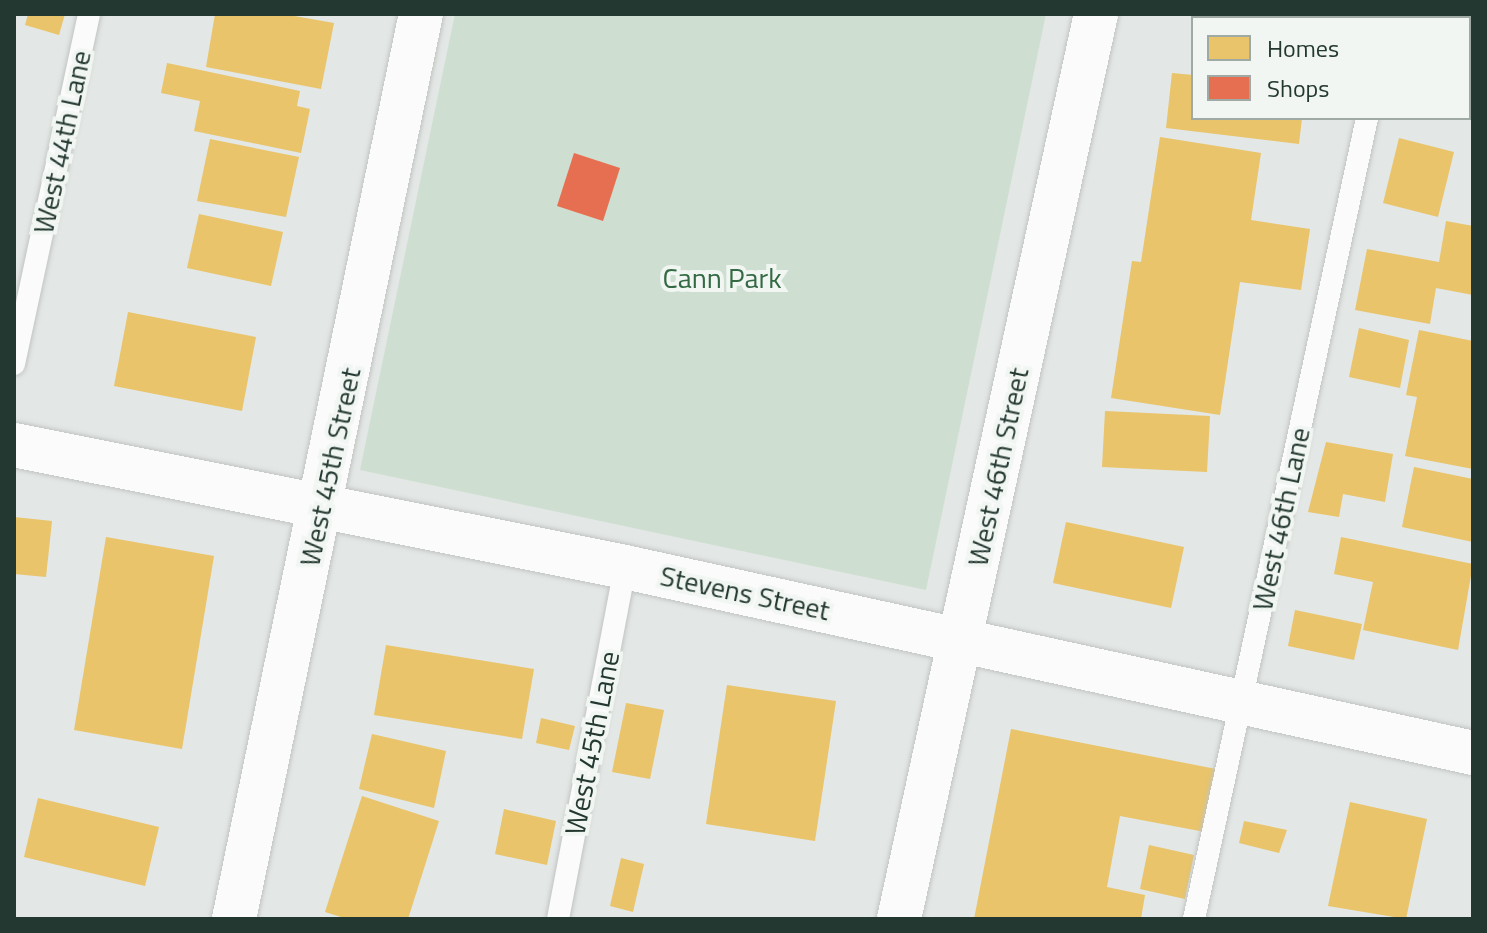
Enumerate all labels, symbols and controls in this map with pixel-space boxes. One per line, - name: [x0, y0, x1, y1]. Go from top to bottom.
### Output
- legend: [1191, 16, 1471, 120]
- text: Homes: [1267, 30, 1339, 66]
- street label: West 44th Lane: [26, 47, 98, 237]
- text: Shops: [1267, 70, 1329, 106]
- park label: Cann Park: [662, 261, 782, 295]
- street label: West 45th Street: [293, 365, 367, 569]
- street label: West 46th Street: [961, 365, 1035, 569]
- street label: West 46th Lane: [1245, 424, 1317, 614]
- street label: Stevens Street: [657, 559, 833, 627]
- street label: West 45th Lane: [558, 648, 626, 838]

